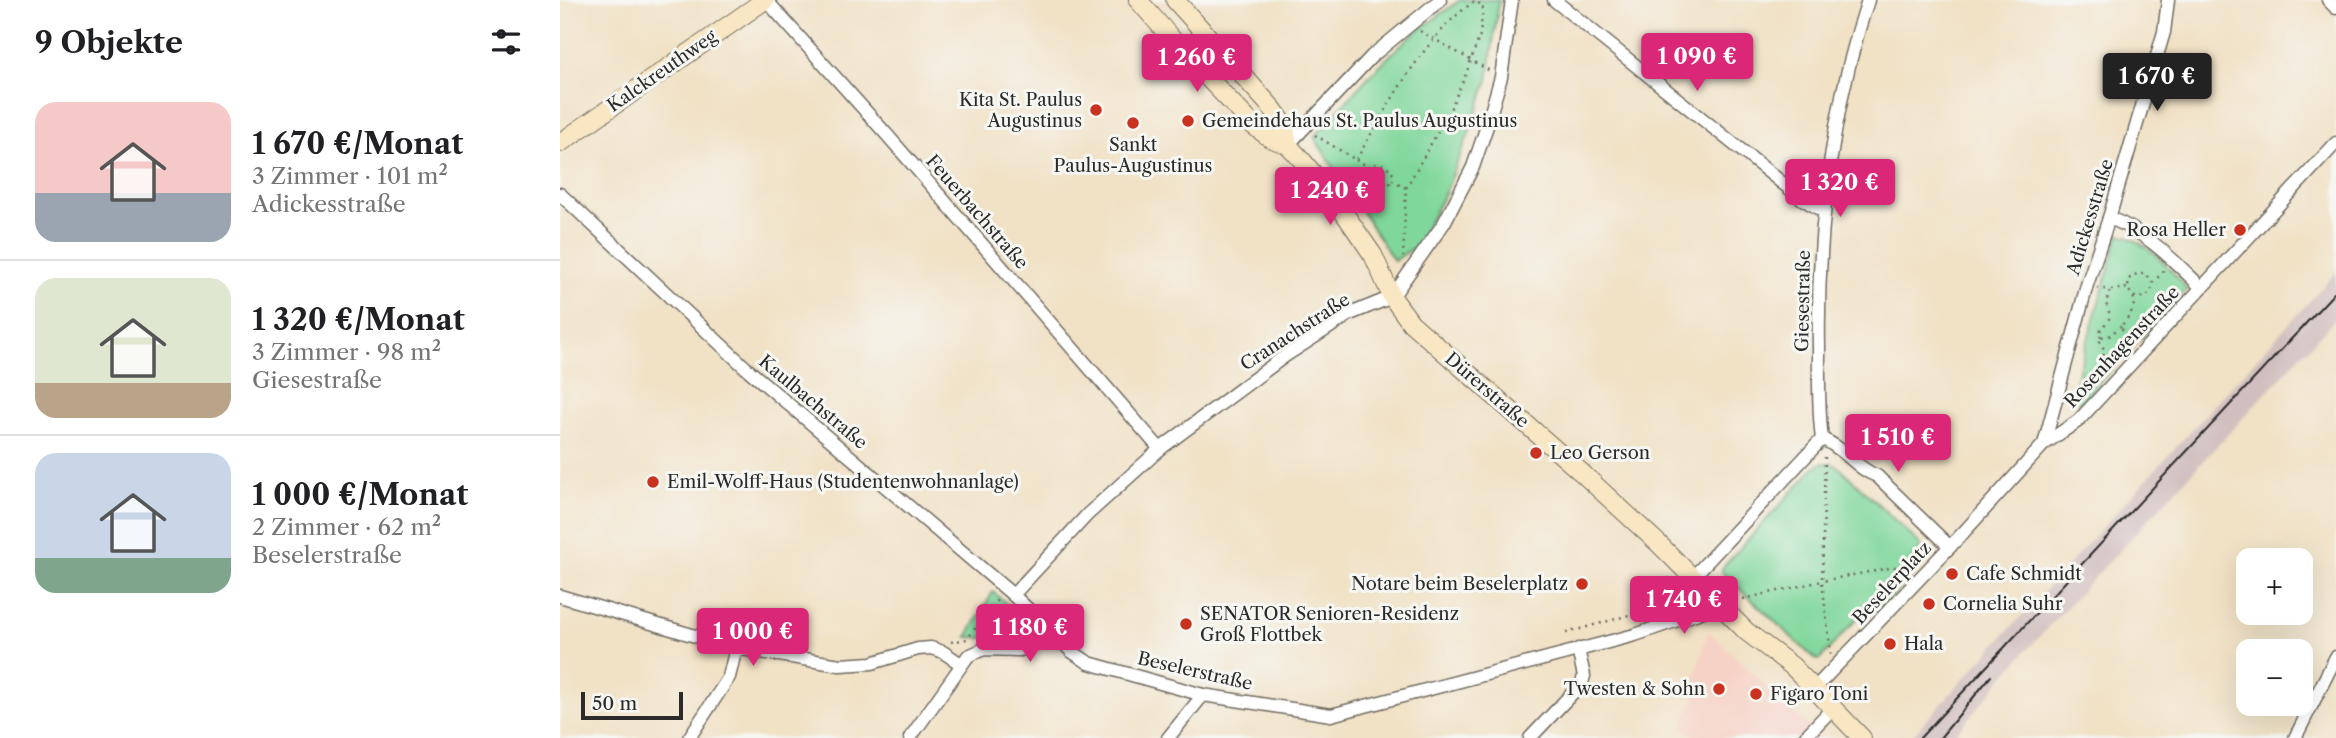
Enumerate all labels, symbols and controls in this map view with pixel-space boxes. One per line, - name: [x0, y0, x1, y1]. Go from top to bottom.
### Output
- icon: filters: [487, 23, 525, 61]
- text: 9 Objekte: [35, 24, 183, 61]
- street label: Kalckreuthweg: [603, 25, 721, 117]
- pin: 1 260 €: [1132, 34, 1262, 94]
- pin: 1 090 €: [1632, 34, 1762, 93]
- text: 1 090 €: [1657, 42, 1737, 70]
- text: 1 260 €: [1158, 43, 1236, 71]
- pin: 1 670 €: [2092, 54, 2222, 113]
- text: 1 670 €: [2119, 62, 2195, 90]
- place label: Kita St. Paulus Augustinus: [959, 89, 1082, 132]
- marker: Kita St. Paulus Augustinus: [1088, 102, 1104, 118]
- place label: Gemeindehaus St. Paulus Augustinus: [1202, 110, 1517, 132]
- marker: Gemeindehaus St. Paulus Augustinus: [1180, 113, 1196, 129]
- marker: Sankt Paulus-Augustinus: [1125, 115, 1141, 131]
- text: 1 670 €/Monat: [252, 125, 463, 162]
- icon: home: [91, 130, 175, 214]
- place label: Sankt Paulus-Augustinus: [1054, 134, 1212, 177]
- street label: Feuerbachstraße: [921, 150, 1033, 274]
- street label: Adickesstraße: [2062, 156, 2118, 279]
- pin: 1 320 €: [1775, 160, 1905, 219]
- text: 3 Zimmer · 101 m²: [252, 162, 448, 190]
- pin: 1 240 €: [1265, 168, 1395, 227]
- text: 1 320 €: [1801, 168, 1879, 196]
- text: 1 240 €: [1291, 176, 1369, 204]
- text: Adickesstraße: [252, 190, 406, 218]
- place label: Rosa Heller: [2127, 219, 2226, 241]
- marker: Rosa Heller: [2232, 222, 2248, 238]
- street label: Giesestraße: [1791, 250, 1815, 352]
- street label: Rosenhagenstraße: [2060, 282, 2184, 412]
- street label: Cranachstraße: [1236, 288, 1354, 376]
- text: 1 320 €/Monat: [252, 301, 465, 338]
- icon: home: [91, 306, 175, 390]
- text: 3 Zimmer · 98 m²: [252, 338, 441, 366]
- street label: Dürerstraße: [1441, 348, 1533, 432]
- street label: Kaulbachstraße: [754, 350, 872, 454]
- text: Giesestraße: [252, 366, 382, 394]
- pin: 1 510 €: [1833, 414, 1963, 474]
- text: 1 510 €: [1861, 423, 1935, 451]
- place label: Leo Gerson: [1550, 442, 1650, 464]
- marker: Leo Gerson: [1528, 445, 1544, 461]
- place label: Emil-Wolff-Haus (Studentenwohnanlage): [667, 471, 1019, 493]
- marker: Emil-Wolff-Haus (Studentenwohnanlage): [645, 474, 661, 490]
- text: 1 000 €/Monat: [252, 476, 468, 513]
- icon: home: [91, 481, 175, 565]
- text: 2 Zimmer · 62 m²: [252, 513, 441, 541]
- street label: Beselerplatz: [1848, 537, 1936, 629]
- text: Beselerstraße: [252, 541, 402, 569]
- map controls: [2236, 548, 2313, 716]
- button: +: [2236, 548, 2313, 625]
- place label: Cafe Schmidt: [1966, 563, 2082, 585]
- marker: Cafe Schmidt: [1944, 566, 1960, 582]
- place label: Notare beim Beselerplatz: [1351, 573, 1568, 595]
- marker: Notare beim Beselerplatz: [1574, 576, 1590, 592]
- pin: 1 740 €: [1619, 576, 1749, 636]
- text: 1 740 €: [1646, 585, 1722, 613]
- place label: Cornelia Suhr: [1943, 593, 2063, 615]
- marker: Cornelia Suhr: [1921, 596, 1937, 612]
- place label: SENATOR Senioren-Residenz Groß Flottbek: [1200, 603, 1459, 646]
- pin: 1 180 €: [965, 604, 1095, 664]
- pin: 1 000 €: [688, 608, 818, 668]
- text: 1 180 €: [992, 613, 1068, 641]
- marker: SENATOR Senioren-Residenz Groß Flottbek: [1178, 616, 1194, 632]
- text: 1 000 €: [713, 617, 793, 645]
- place label: Hala: [1904, 633, 1944, 655]
- marker: Hala: [1882, 636, 1898, 652]
- button: −: [2236, 639, 2313, 716]
- street label: Beselerstraße: [1135, 647, 1255, 695]
- place label: Twesten & Sohn: [1564, 678, 1705, 700]
- marker: Twesten & Sohn: [1711, 681, 1727, 697]
- place label: Figaro Toni: [1770, 683, 1869, 705]
- marker: Figaro Toni: [1748, 686, 1764, 702]
- scale bar: [581, 689, 682, 721]
- text: 50 m: [592, 692, 637, 715]

